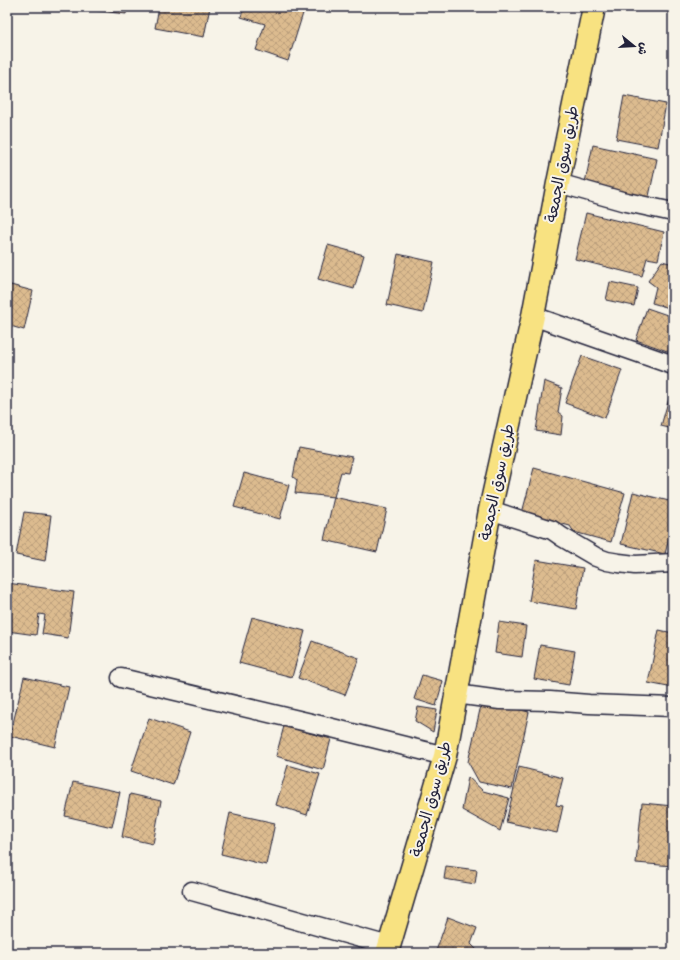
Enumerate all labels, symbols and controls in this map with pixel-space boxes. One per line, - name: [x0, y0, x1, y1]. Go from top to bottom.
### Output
- north arrow: [614, 26, 654, 66]
- text: ش: [635, 41, 652, 57]
- street label: طريق سوق الجمعة: [541, 104, 583, 224]
- street label: طريق سوق الجمعة: [475, 422, 519, 542]
- street label: طريق سوق الجمعة: [406, 739, 456, 859]

